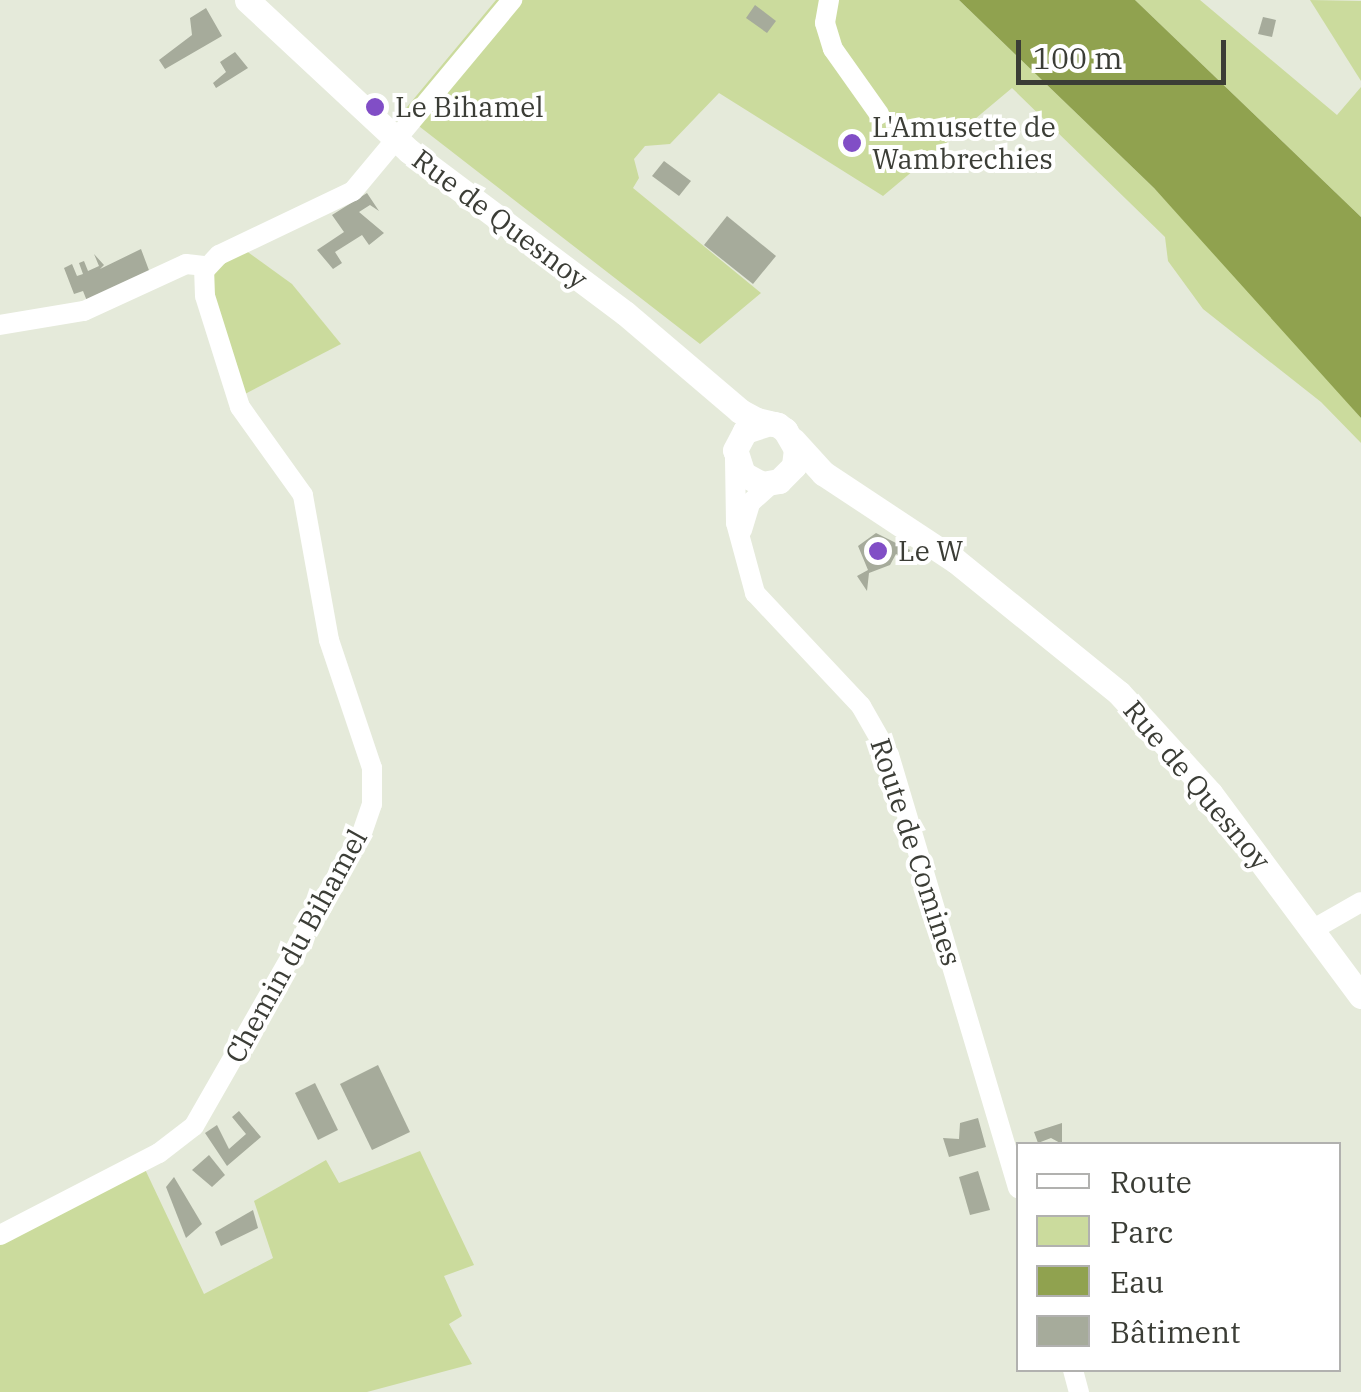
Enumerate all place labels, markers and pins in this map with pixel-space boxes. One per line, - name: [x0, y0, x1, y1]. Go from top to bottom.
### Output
- place label: Le Bihamel: [395, 90, 544, 124]
- marker: Le Bihamel: [364, 96, 386, 118]
- place label: L'Amusette de Wambrechies: [872, 110, 1056, 176]
- marker: L'Amusette de Wambrechies: [841, 132, 863, 154]
- place label: Le W: [898, 534, 963, 568]
- marker: Le W: [867, 540, 889, 562]

